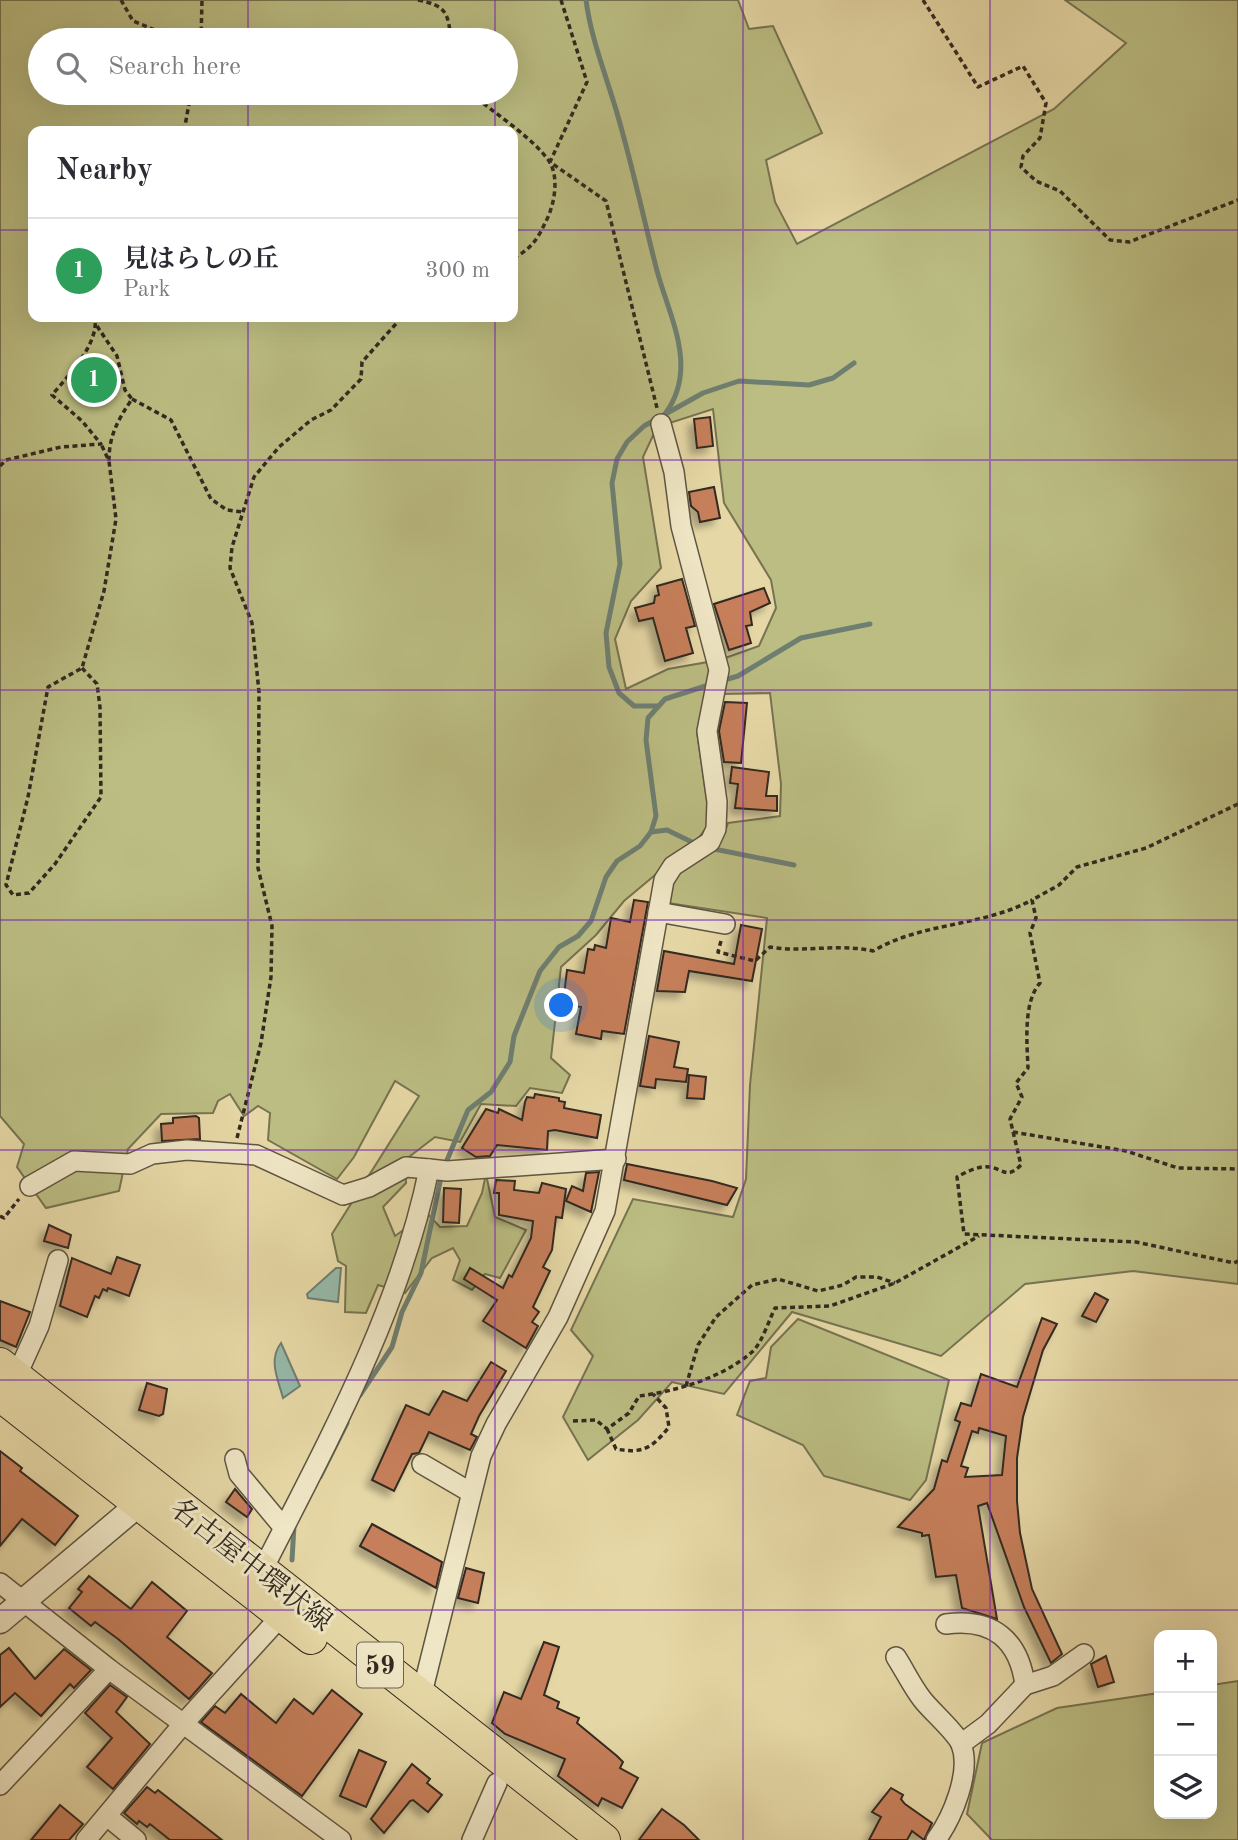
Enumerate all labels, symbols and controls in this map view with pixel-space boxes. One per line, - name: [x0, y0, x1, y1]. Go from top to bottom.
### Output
- search box: [28, 28, 518, 105]
- icon: search: [52, 48, 90, 86]
- text: Search here: [108, 54, 241, 80]
- text: Nearby: [56, 156, 153, 186]
- text: 見はらしの丘: [123, 247, 279, 273]
- text: 1: [72, 259, 86, 282]
- text: 300 m: [425, 259, 490, 282]
- text: Park: [123, 278, 170, 301]
- pin: 1: [71, 354, 117, 406]
- your location: [544, 988, 578, 1022]
- street label: 名古屋中環状線: [164, 1493, 338, 1638]
- map controls: [1154, 1630, 1217, 1819]
- button: +: [1154, 1630, 1217, 1693]
- road number: 59: [357, 1642, 403, 1688]
- button: −: [1154, 1693, 1217, 1756]
- button: layers: [1154, 1756, 1217, 1819]

